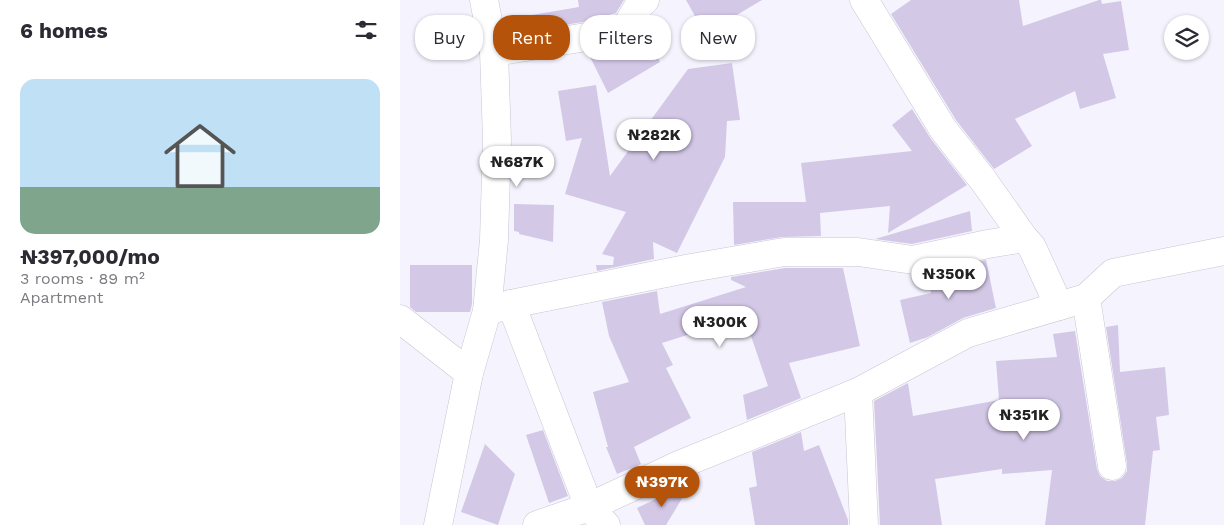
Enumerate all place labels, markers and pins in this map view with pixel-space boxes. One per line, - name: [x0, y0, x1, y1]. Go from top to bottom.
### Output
- pin: ₦282K: [619, 119, 689, 161]
- pin: ₦687K: [482, 146, 552, 188]
- pin: ₦350K: [914, 258, 984, 300]
- pin: ₦300K: [685, 306, 755, 348]
- pin: ₦351K: [989, 398, 1059, 441]
- pin: ₦397K: [627, 466, 697, 508]

